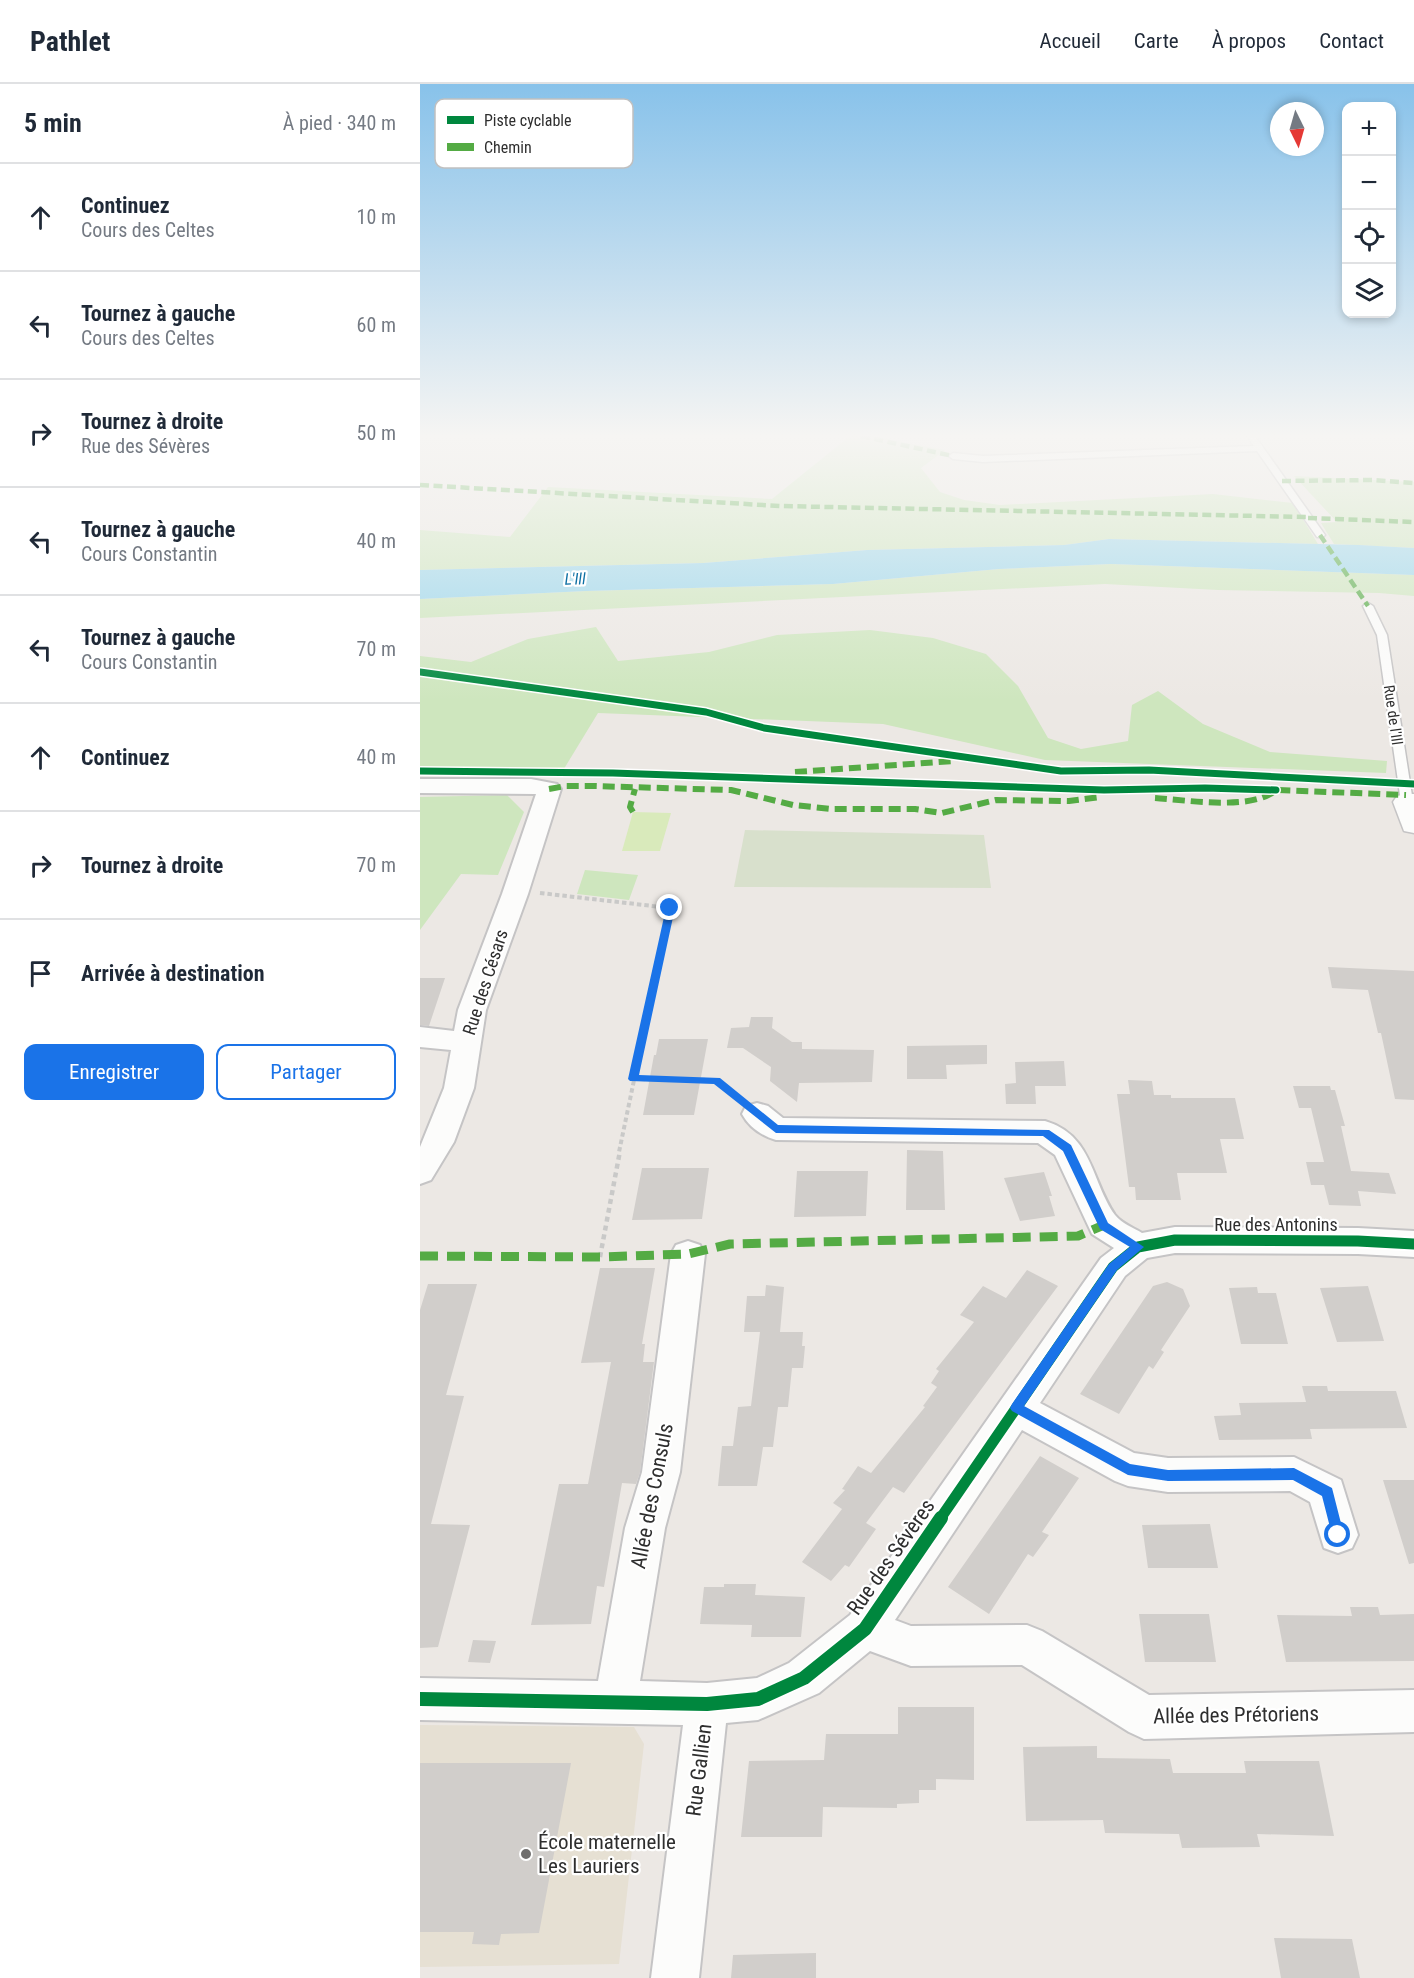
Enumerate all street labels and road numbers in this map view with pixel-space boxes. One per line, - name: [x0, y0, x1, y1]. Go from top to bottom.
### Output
- street label: Rue de l'Ill: [1380, 684, 1406, 746]
- street label: Rue des Césars: [458, 927, 512, 1037]
- street label: Rue des Antonins: [1214, 1214, 1338, 1235]
- street label: Allée des Consuls: [626, 1421, 678, 1571]
- street label: Rue des Sévères: [842, 1495, 940, 1619]
- street label: Allée des Prétoriens: [1153, 1702, 1319, 1728]
- street label: Rue Gallien: [681, 1722, 717, 1818]

